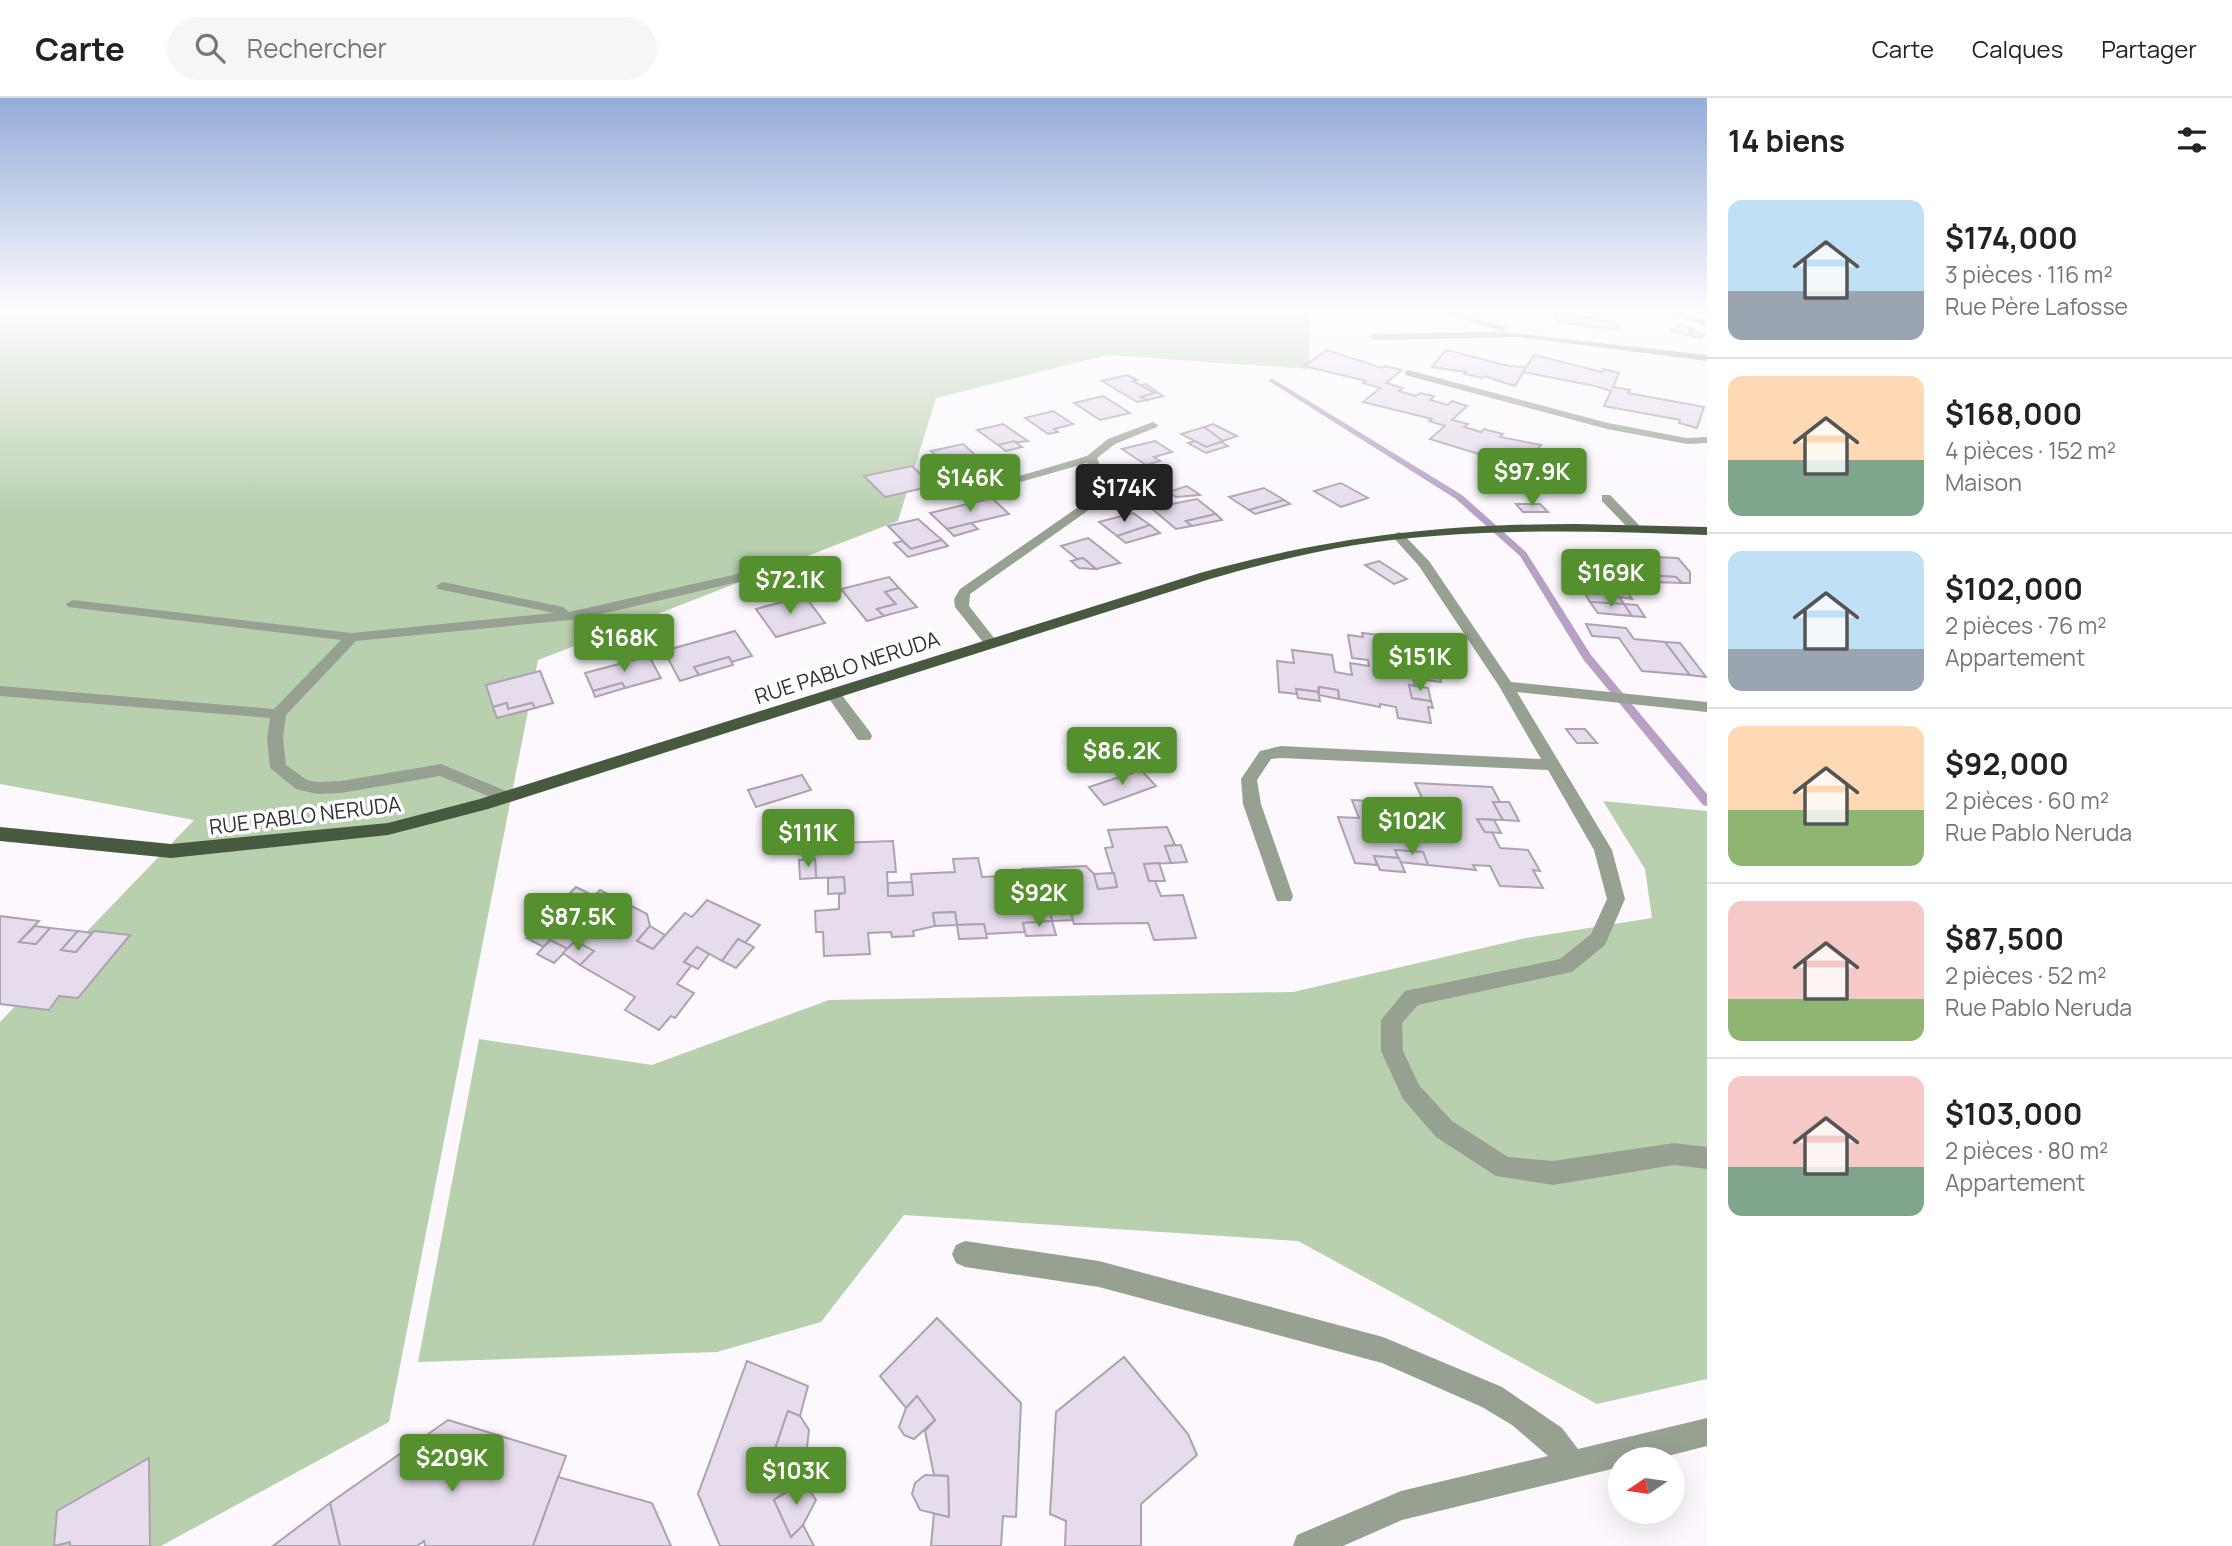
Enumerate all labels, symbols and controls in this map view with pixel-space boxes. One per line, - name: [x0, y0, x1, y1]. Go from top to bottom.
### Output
- search box: [167, 17, 657, 80]
- text: Carte: [35, 26, 125, 71]
- icon: search: [191, 29, 229, 67]
- text: Rechercher: [247, 30, 387, 66]
- text: Carte: [1872, 32, 1934, 65]
- text: Calques: [1972, 32, 2063, 65]
- text: Partager: [2101, 32, 2197, 65]
- text: 14 biens: [1728, 120, 1845, 161]
- icon: filters: [2173, 121, 2211, 159]
- text: $174,000: [1945, 217, 2078, 258]
- icon: home: [1784, 228, 1868, 312]
- text: 3 pièces · 116 m²: [1945, 258, 2113, 290]
- text: Rue Père Lafosse: [1945, 290, 2128, 322]
- text: $168,000: [1945, 393, 2082, 434]
- icon: home: [1784, 404, 1868, 488]
- text: 4 pièces · 152 m²: [1945, 434, 2116, 466]
- pin: $97.9K: [1475, 448, 1589, 508]
- pin: $146K: [921, 454, 1019, 514]
- text: $97.9K: [1494, 455, 1570, 487]
- text: $146K: [936, 461, 1004, 493]
- pin: $174K: [1075, 464, 1173, 524]
- text: Maison: [1945, 466, 2022, 498]
- text: $174K: [1092, 471, 1156, 503]
- pin: $169K: [1562, 550, 1660, 609]
- pin: $72.1K: [733, 556, 847, 616]
- text: $169K: [1577, 556, 1645, 588]
- text: $72.1K: [755, 563, 825, 595]
- text: $102,000: [1945, 568, 2083, 609]
- icon: home: [1784, 579, 1868, 663]
- text: 2 pièces · 76 m²: [1945, 609, 2107, 641]
- pin: $168K: [575, 614, 673, 674]
- text: $168K: [590, 621, 658, 653]
- street label: RUE PABLO NERUDA: [751, 624, 943, 710]
- pin: $151K: [1371, 634, 1469, 693]
- text: $151K: [1389, 640, 1451, 672]
- text: Appartement: [1945, 641, 2085, 673]
- pin: $86.2K: [1065, 728, 1179, 787]
- text: $86.2K: [1083, 734, 1161, 766]
- text: $92,000: [1945, 743, 2069, 784]
- icon: home: [1784, 754, 1868, 838]
- text: 2 pièces · 60 m²: [1945, 784, 2109, 816]
- street label: RUE PABLO NERUDA: [208, 789, 402, 841]
- pin: $102K: [1363, 798, 1461, 857]
- text: $102K: [1378, 804, 1446, 836]
- pin: $111K: [759, 810, 857, 869]
- text: $111K: [778, 816, 838, 848]
- text: Rue Pablo Neruda: [1945, 816, 2132, 848]
- pin: $92K: [998, 870, 1080, 929]
- text: $92K: [1010, 876, 1068, 908]
- pin: $87.5K: [521, 894, 635, 953]
- text: $87.5K: [540, 900, 616, 932]
- text: $87,500: [1945, 918, 2064, 959]
- icon: home: [1784, 929, 1868, 1013]
- text: 2 pièces · 52 m²: [1945, 959, 2107, 991]
- text: Rue Pablo Neruda: [1945, 991, 2132, 1023]
- text: $103,000: [1945, 1093, 2083, 1134]
- icon: home: [1784, 1104, 1868, 1188]
- text: 2 pièces · 80 m²: [1945, 1134, 2108, 1166]
- text: Appartement: [1945, 1166, 2085, 1198]
- pin: $209K: [403, 1434, 501, 1494]
- text: $209K: [416, 1441, 488, 1473]
- north arrow: [1608, 1447, 1685, 1524]
- map controls: [1608, 1447, 1685, 1524]
- pin: $103K: [747, 1448, 845, 1507]
- text: $103K: [762, 1454, 830, 1486]

